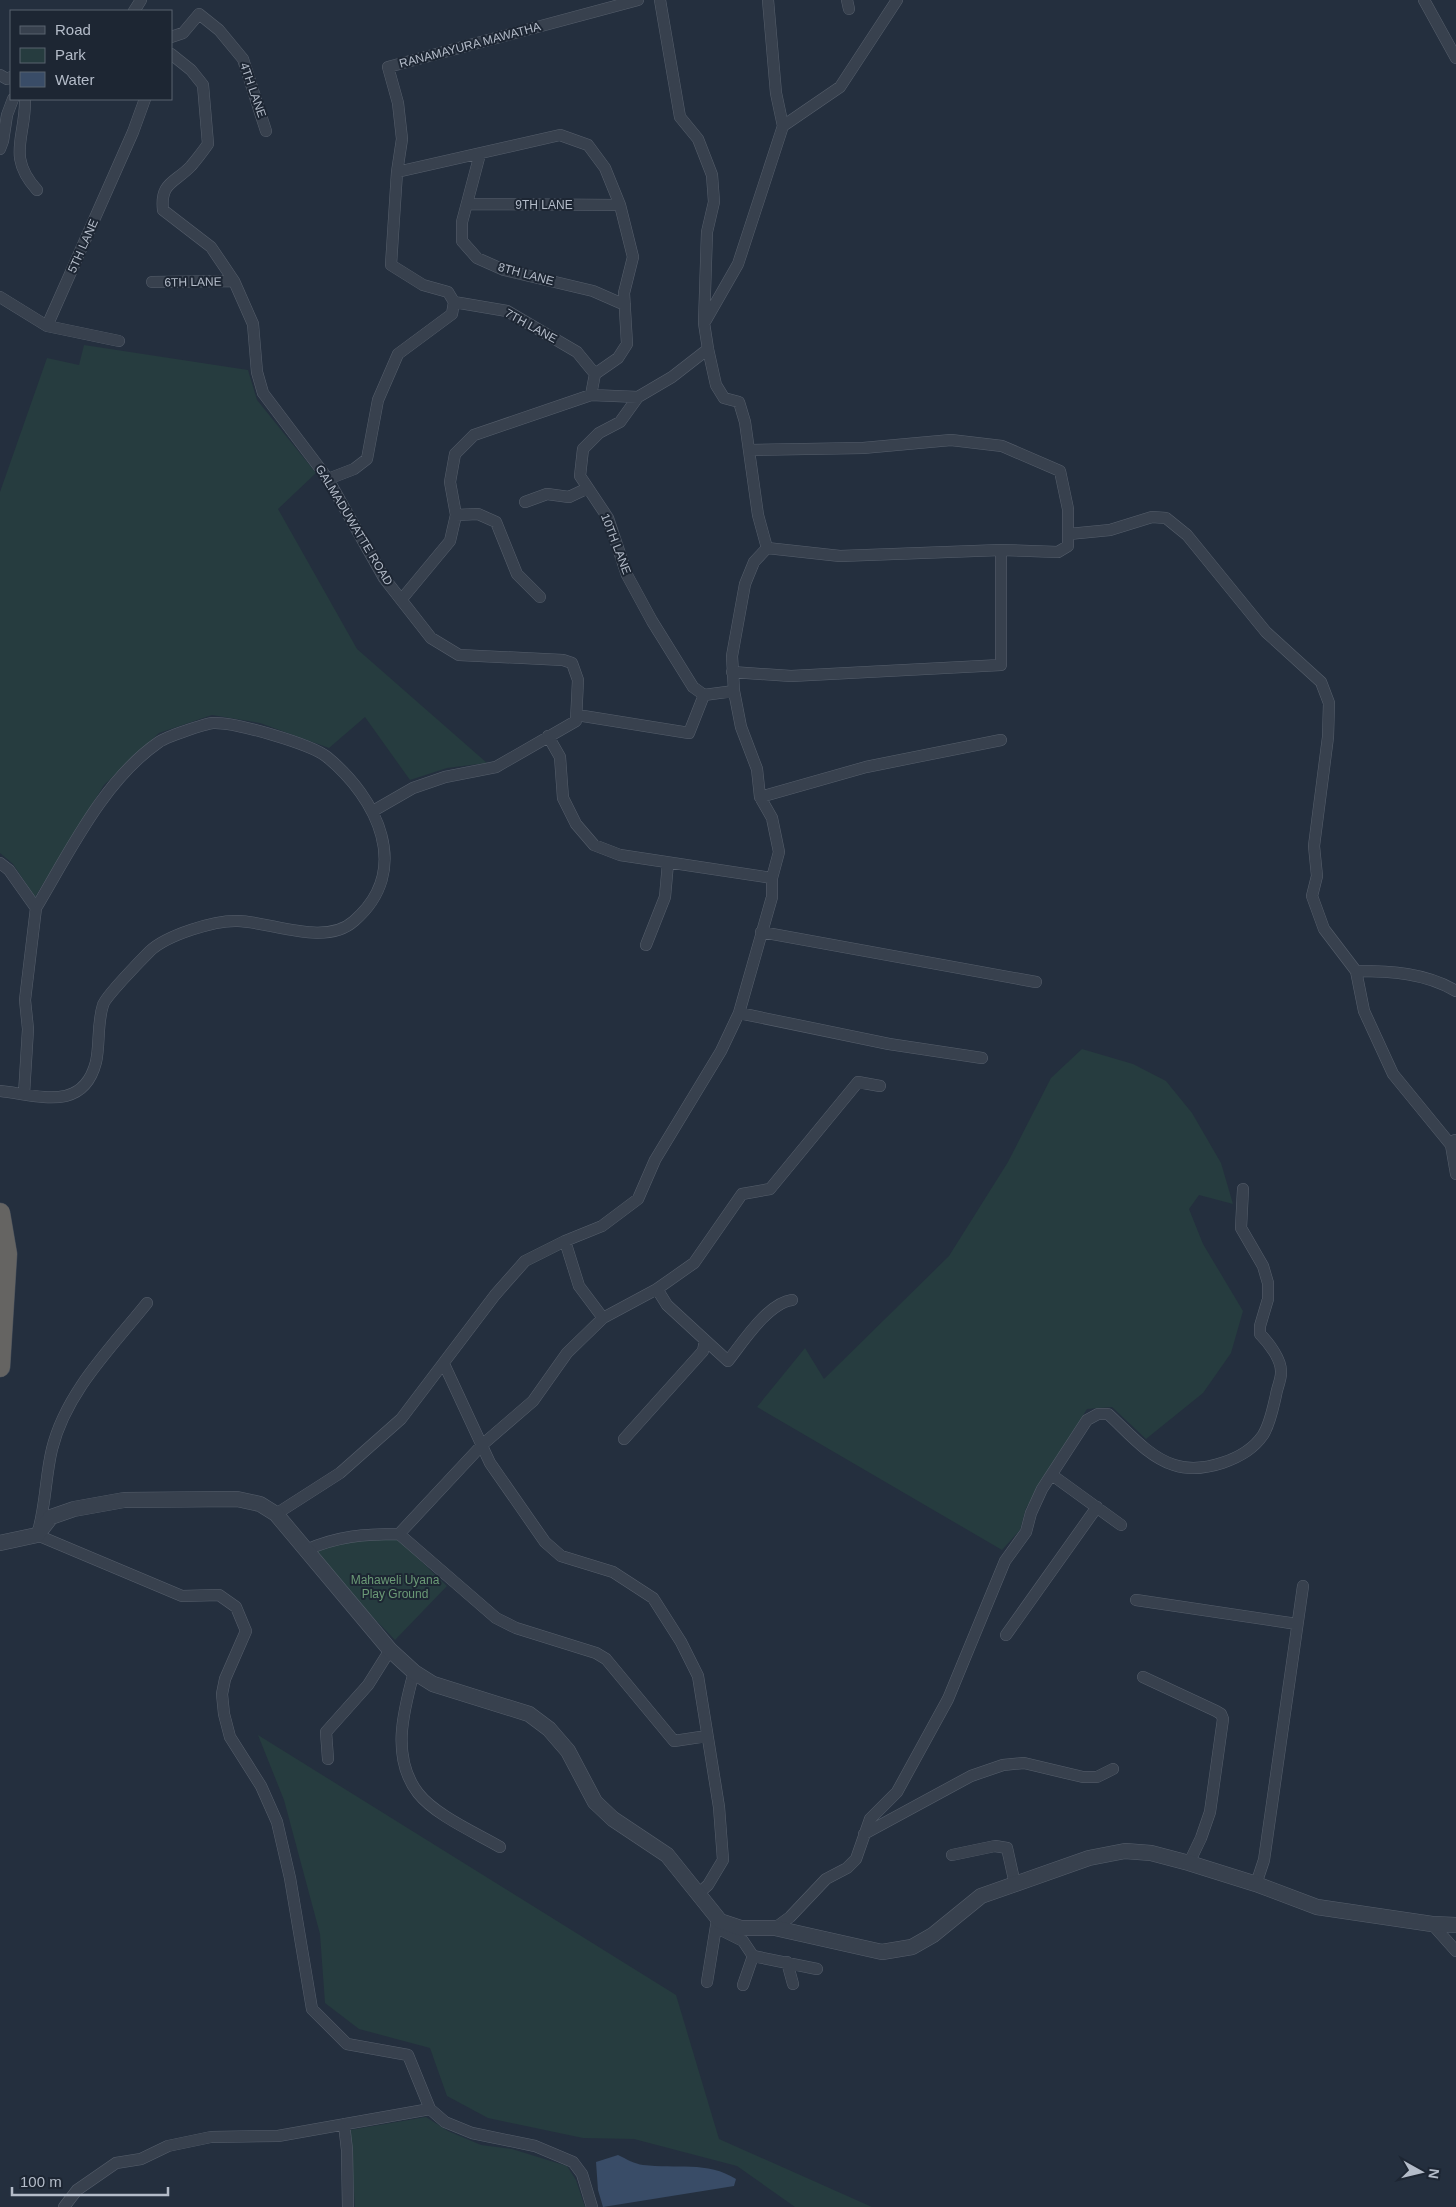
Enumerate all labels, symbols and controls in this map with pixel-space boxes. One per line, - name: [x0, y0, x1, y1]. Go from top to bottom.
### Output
- legend: [10, 10, 172, 100]
- street label: RANAMAYURA MAWATHA: [398, 19, 542, 71]
- text: Road: [55, 21, 91, 38]
- text: Park: [55, 46, 86, 63]
- street label: 4TH LANE: [237, 61, 269, 119]
- text: Water: [55, 71, 94, 88]
- street label: 9TH LANE: [515, 198, 573, 212]
- street label: 5TH LANE: [65, 217, 101, 275]
- street label: 8TH LANE: [496, 260, 556, 288]
- street label: 6TH LANE: [164, 275, 222, 289]
- street label: 7TH LANE: [503, 306, 559, 346]
- street label: GALMADUWATTE ROAD: [312, 462, 396, 588]
- street label: 10TH LANE: [598, 512, 634, 576]
- park label: Mahaweli Uyana Play Ground: [351, 1573, 440, 1601]
- north arrow: [1396, 2147, 1446, 2197]
- scale bar: [12, 2164, 169, 2196]
- text: N: [1425, 2168, 1443, 2180]
- text: 100 m: [20, 2173, 62, 2190]

